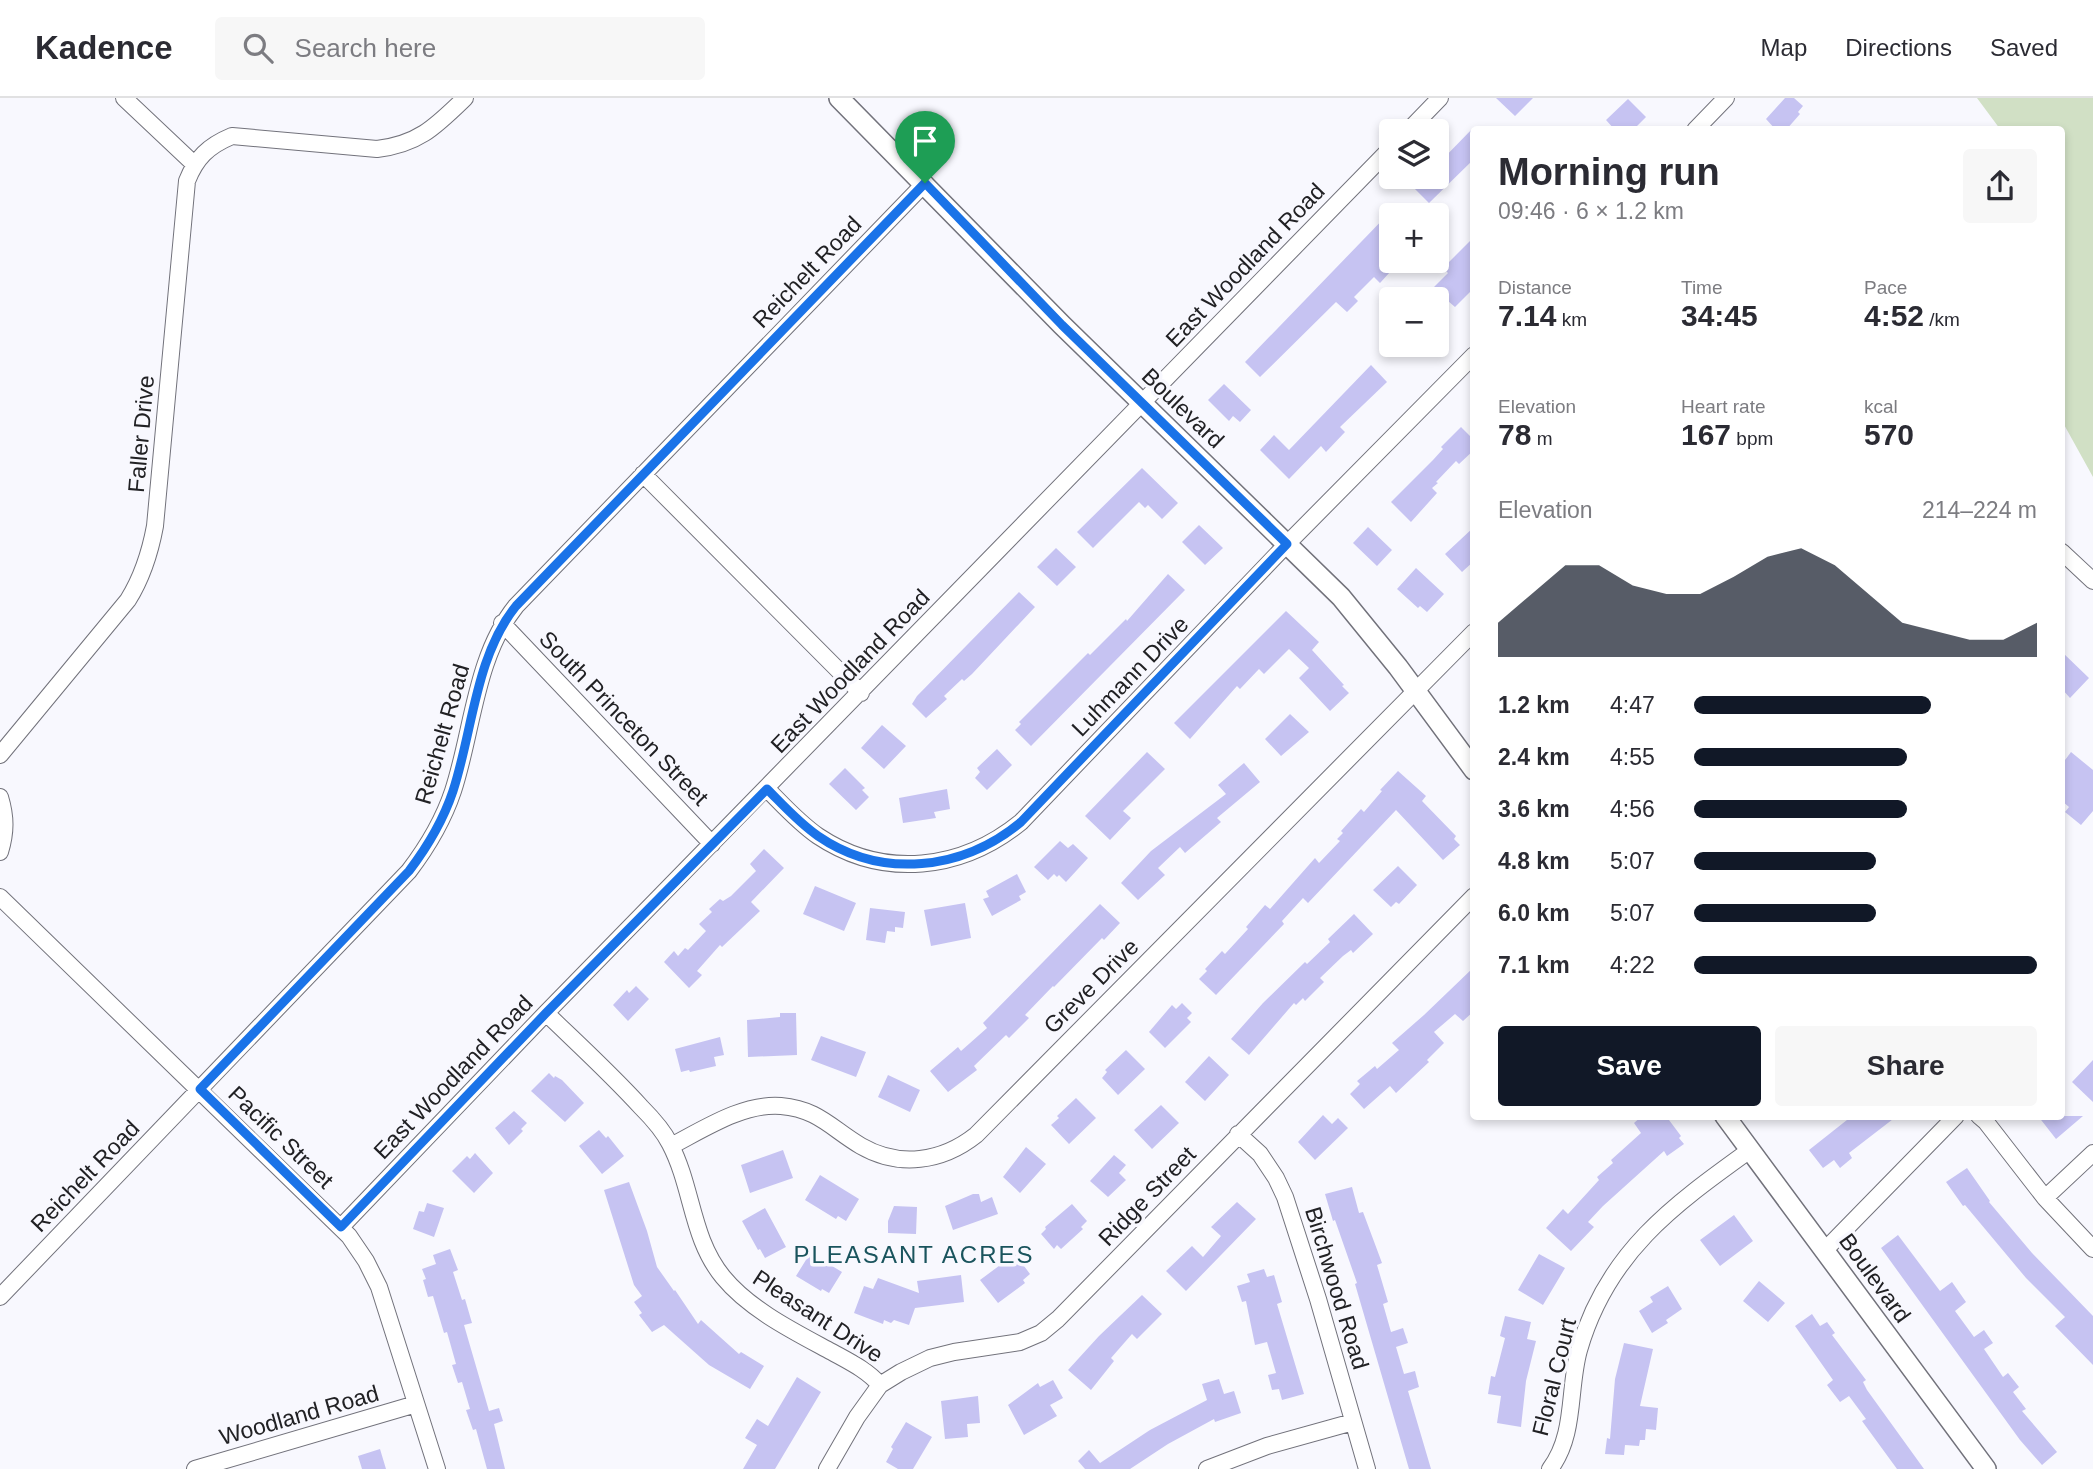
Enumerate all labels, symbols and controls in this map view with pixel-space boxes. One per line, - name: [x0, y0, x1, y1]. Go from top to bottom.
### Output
- search box: [215, 17, 705, 80]
- text: Kadence: [35, 29, 173, 66]
- icon: search: [239, 29, 277, 67]
- text: Search here: [295, 33, 436, 63]
- text: Map: [1761, 34, 1807, 61]
- text: Directions: [1845, 34, 1952, 61]
- text: Saved: [1990, 34, 2058, 61]
- pin: [895, 111, 955, 183]
- map controls: [1379, 119, 1449, 357]
- button: layers: [1379, 119, 1449, 189]
- icon: arrive: [906, 122, 944, 160]
- button: share: [1963, 149, 2037, 223]
- text: Morning run: [1498, 151, 1720, 193]
- street label: East Woodland Road: [1160, 178, 1330, 352]
- text: 09:46 · 6 × 1.2 km: [1498, 198, 1684, 224]
- button: +: [1379, 203, 1449, 273]
- street label: Reichelt Road: [747, 211, 867, 333]
- text: Distance: [1498, 277, 1572, 298]
- text: Time: [1681, 277, 1723, 298]
- text: Pace: [1864, 277, 1907, 298]
- button: −: [1379, 287, 1449, 357]
- text: 7.14: [1498, 299, 1556, 332]
- text: 34:45: [1681, 299, 1758, 332]
- text: 4:52: [1864, 299, 1924, 332]
- text: km: [1556, 309, 1587, 330]
- text: /km: [1924, 309, 1960, 330]
- street label: Boulevard: [1137, 363, 1229, 453]
- street label: Faller Drive: [123, 374, 159, 494]
- text: Elevation: [1498, 396, 1576, 417]
- text: Heart rate: [1681, 396, 1765, 417]
- text: kcal: [1864, 396, 1898, 417]
- text: 78: [1498, 418, 1531, 451]
- text: 167: [1681, 418, 1731, 451]
- text: 570: [1864, 418, 1914, 451]
- text: m: [1531, 428, 1552, 449]
- text: bpm: [1731, 428, 1773, 449]
- text: Elevation: [1498, 497, 1593, 523]
- text: 214–224 m: [1922, 497, 2037, 523]
- street label: East Woodland Road: [765, 584, 935, 758]
- street label: Luhmann Drive: [1066, 611, 1194, 741]
- street label: South Princeton Street: [534, 626, 714, 811]
- street label: Reichelt Road: [410, 661, 474, 807]
- text: 1.2 km: [1498, 692, 1570, 718]
- text: 4:47: [1610, 692, 1655, 718]
- text: 2.4 km: [1498, 744, 1570, 770]
- text: 4:55: [1610, 744, 1655, 770]
- text: 3.6 km: [1498, 796, 1570, 822]
- text: 4:56: [1610, 796, 1655, 822]
- text: 4.8 km: [1498, 848, 1570, 874]
- text: 5:07: [1610, 848, 1655, 874]
- text: 6.0 km: [1498, 900, 1570, 926]
- text: 5:07: [1610, 900, 1655, 926]
- street label: Greve Drive: [1038, 933, 1144, 1039]
- text: 7.1 km: [1498, 952, 1570, 978]
- text: 4:22: [1610, 952, 1655, 978]
- street label: East Woodland Road: [368, 990, 538, 1164]
- button: Save: [1498, 1026, 1761, 1106]
- button: Share: [1775, 1026, 2037, 1106]
- street label: Pacific Street: [223, 1081, 339, 1194]
- street label: Reichelt Road: [25, 1115, 145, 1237]
- street label: Ridge Street: [1093, 1141, 1201, 1251]
- street label: Birchwood Road: [1300, 1204, 1374, 1372]
- street label: Boulevard: [1834, 1228, 1916, 1328]
- district label: PLEASANT ACRES: [794, 1241, 1034, 1268]
- street label: Pleasant Drive: [748, 1264, 888, 1368]
- street label: Floral Court: [1527, 1315, 1581, 1438]
- street label: Woodland Road: [216, 1380, 382, 1450]

